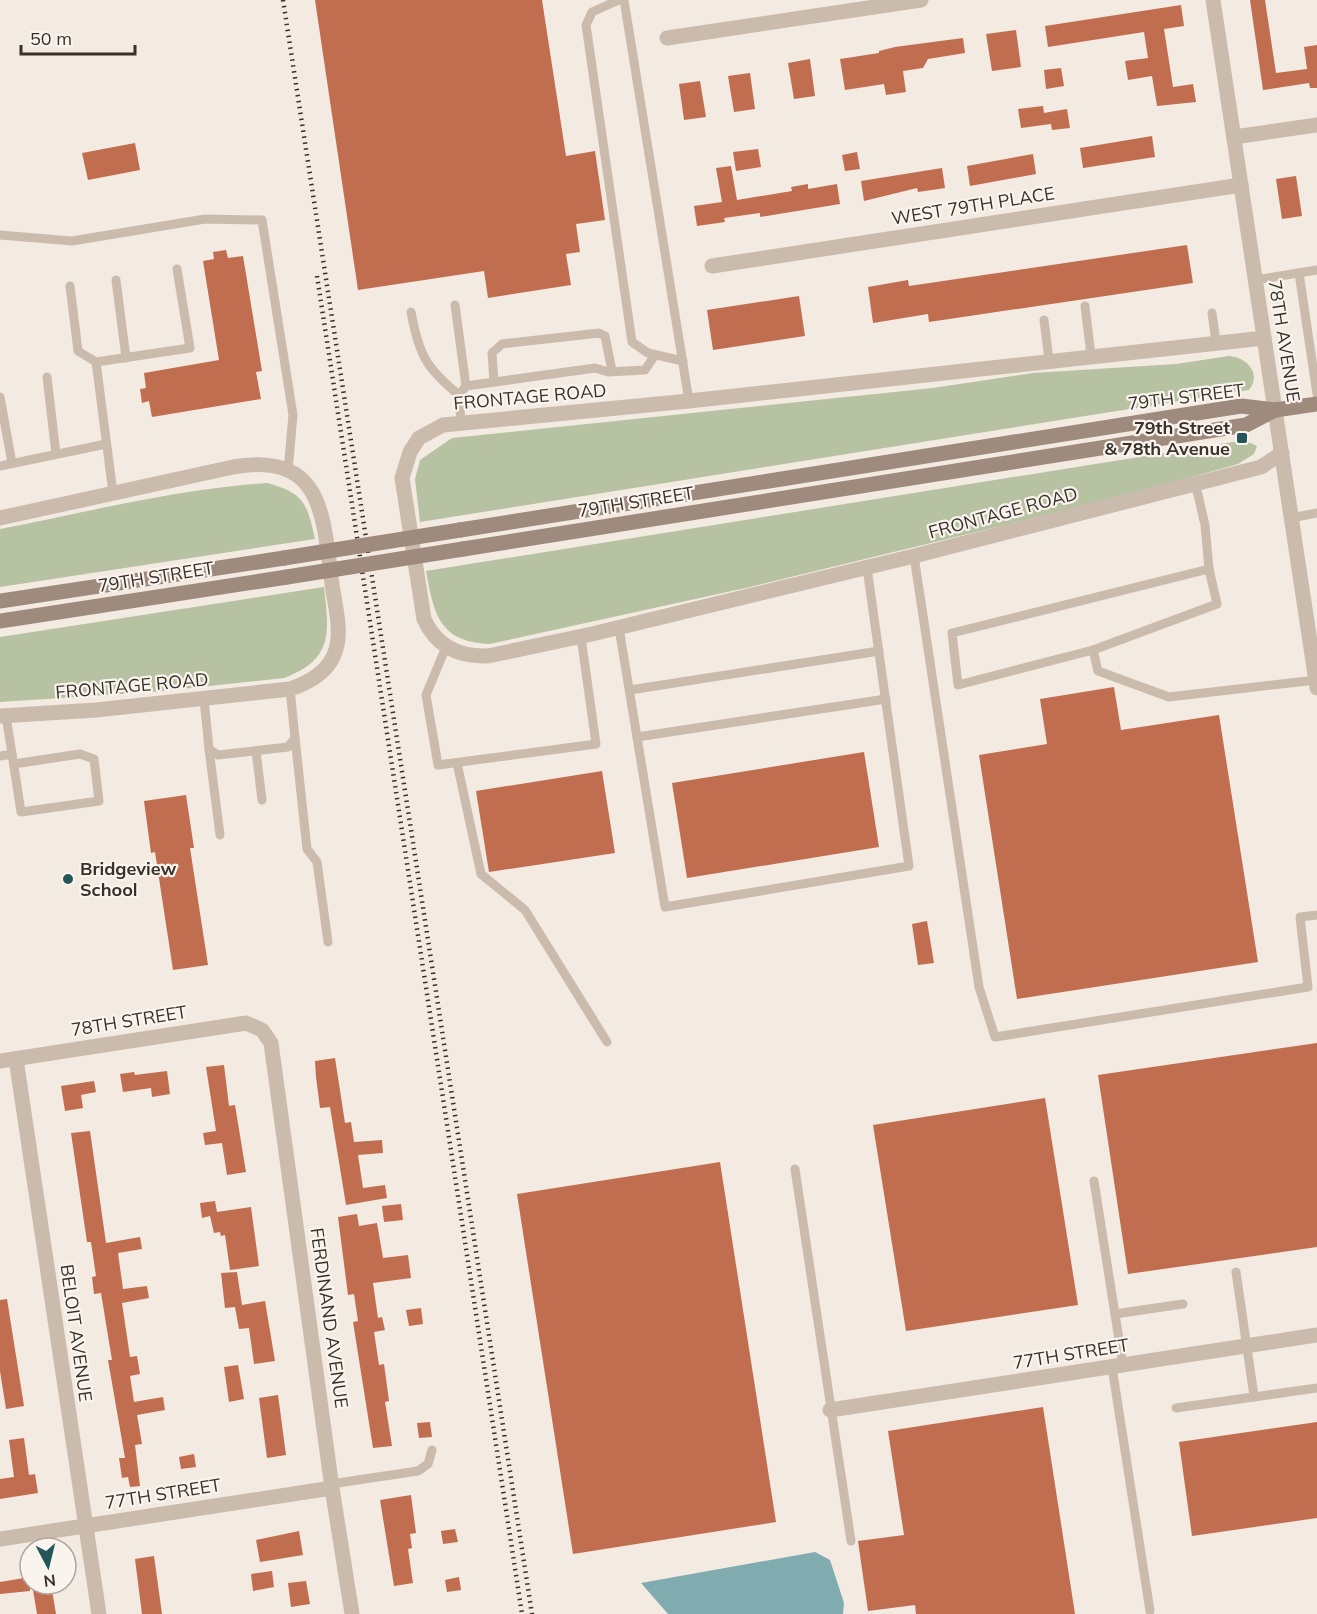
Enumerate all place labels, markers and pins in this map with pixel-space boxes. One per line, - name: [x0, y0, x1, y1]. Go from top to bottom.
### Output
- place label: 79th Street & 78th Avenue: [1105, 416, 1230, 460]
- marker: 79th Street & 78th Avenue: [1235, 431, 1249, 445]
- place label: Bridgeview School: [80, 857, 176, 901]
- marker: Bridgeview School: [61, 872, 75, 886]

